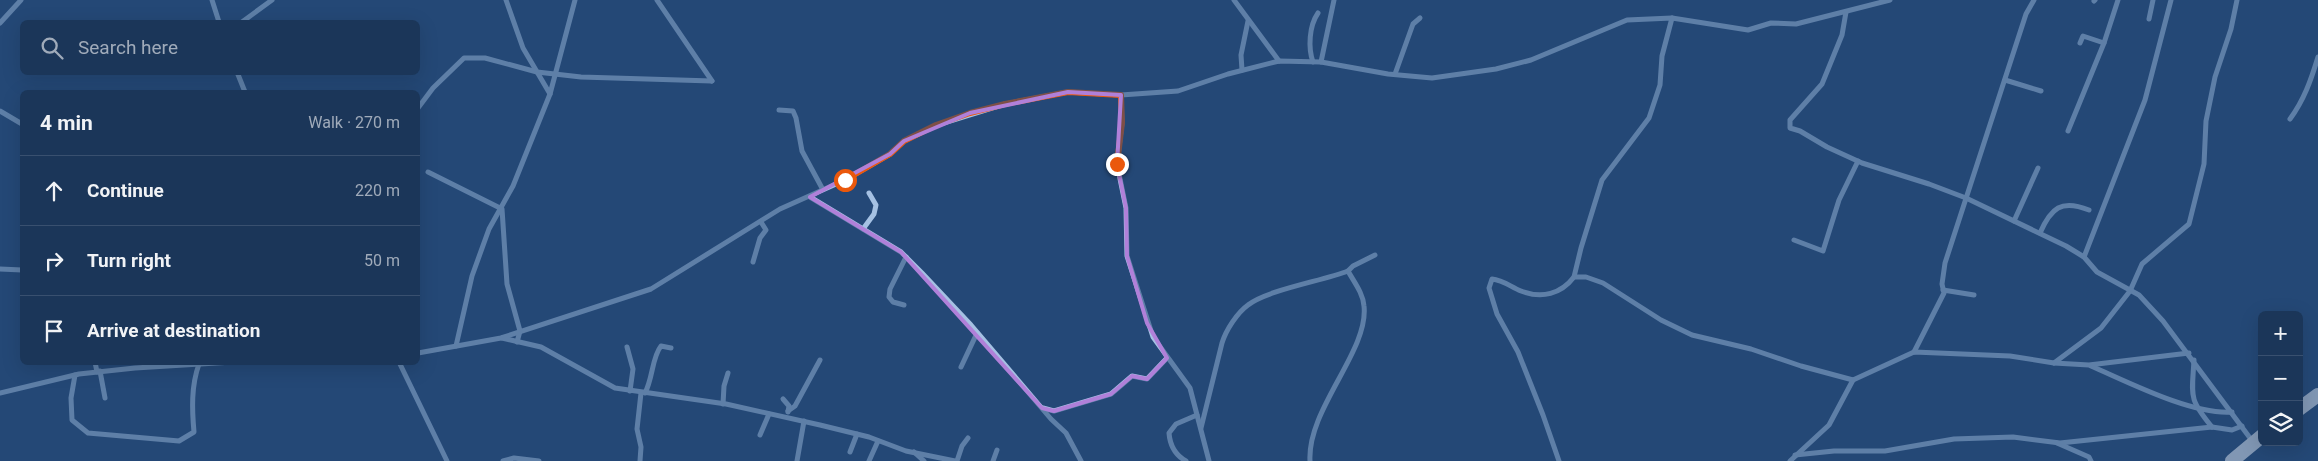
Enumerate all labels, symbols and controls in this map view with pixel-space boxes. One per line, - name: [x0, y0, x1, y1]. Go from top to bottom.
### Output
- search box: [20, 20, 420, 75]
- icon: search: [38, 34, 66, 62]
- text: Search here: [78, 36, 178, 59]
- text: 4 min: [40, 111, 93, 135]
- text: Walk · 270 m: [308, 113, 400, 132]
- route end: [1106, 153, 1129, 176]
- route start: [834, 169, 857, 192]
- icon: ahead: [40, 177, 68, 205]
- text: Continue: [87, 179, 164, 202]
- text: 220 m: [355, 181, 400, 200]
- icon: right: [40, 247, 68, 275]
- text: Turn right: [87, 249, 171, 272]
- text: 50 m: [364, 251, 400, 270]
- map controls: [2258, 311, 2303, 446]
- button: +: [2258, 311, 2303, 356]
- icon: arrive: [40, 317, 68, 345]
- text: Arrive at destination: [87, 319, 260, 342]
- button: −: [2258, 356, 2303, 401]
- button: layers: [2258, 401, 2303, 446]

